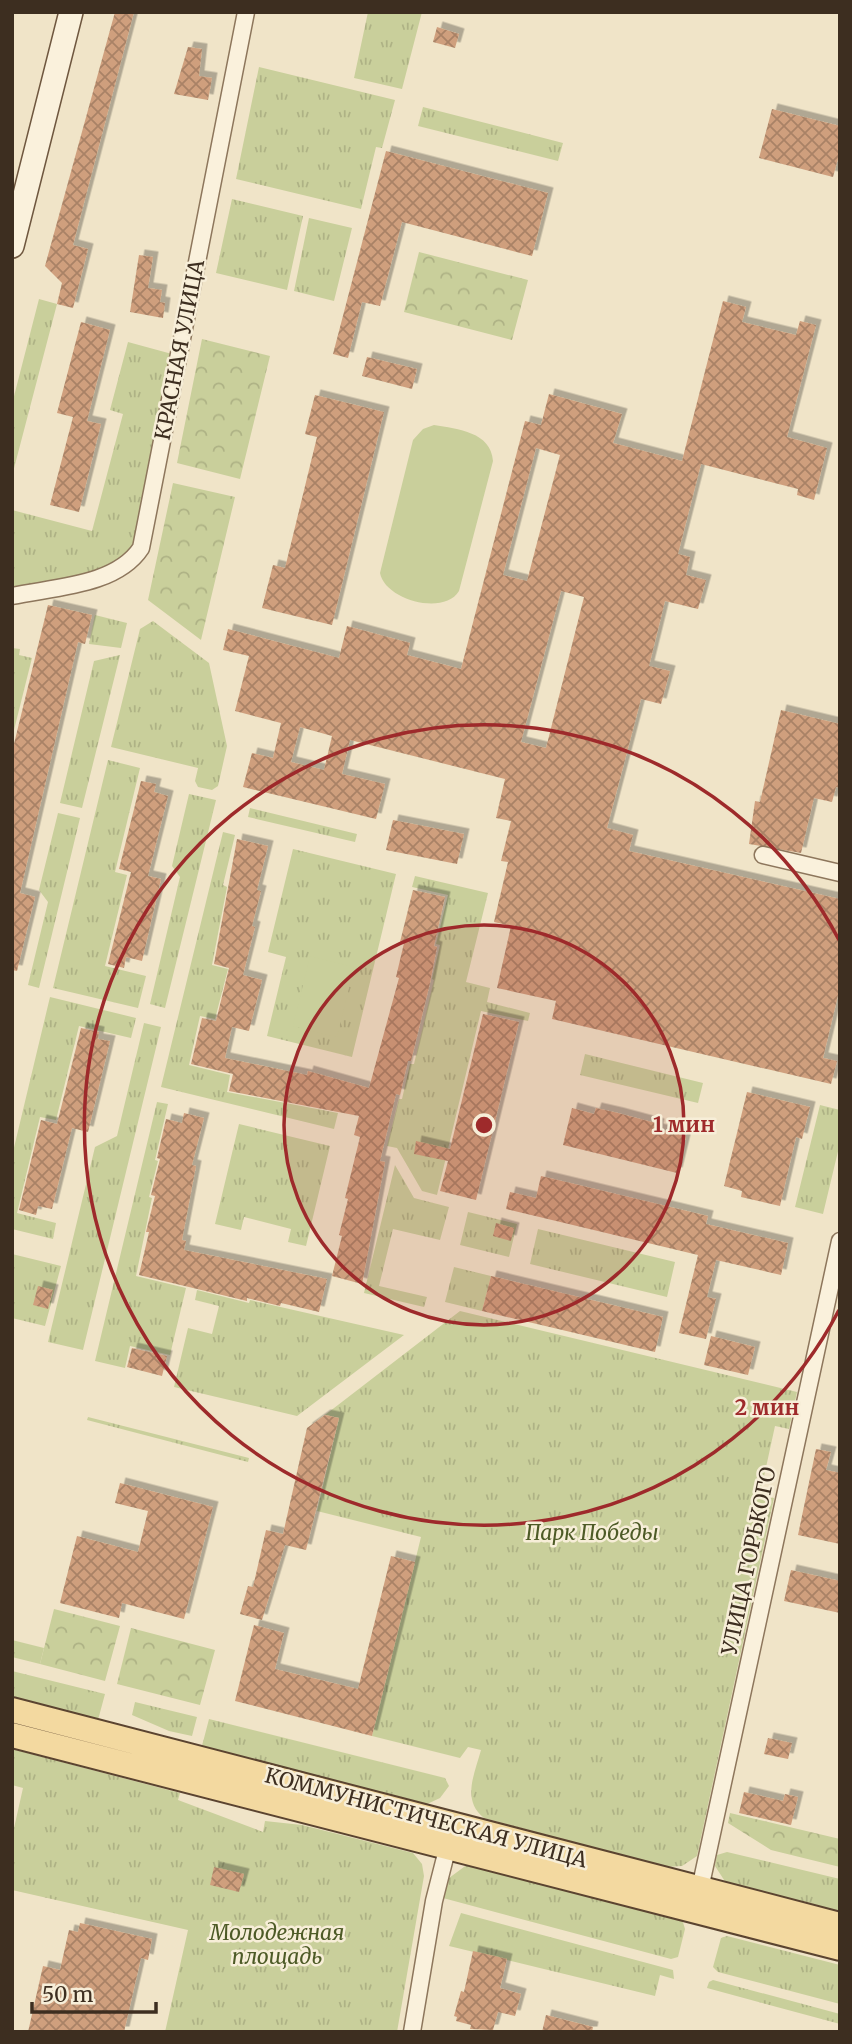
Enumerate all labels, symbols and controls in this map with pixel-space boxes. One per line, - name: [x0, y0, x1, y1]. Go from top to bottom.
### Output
- street label: КРАСНАЯ УЛИЦА: [149, 257, 210, 443]
- text: 1 мин: [653, 1111, 715, 1138]
- centre of rings: [472, 1113, 496, 1137]
- text: 2 мин: [735, 1394, 799, 1421]
- street label: УЛИЦА ГОРЬКОГО: [715, 1464, 782, 1659]
- park label: Парк Победы: [525, 1519, 659, 1546]
- street label: КОММУНИСТИЧЕСКАЯ УЛИЦА: [262, 1761, 590, 1874]
- park label: Молодежная площадь: [209, 1919, 344, 1970]
- scale bar: [32, 1970, 156, 2014]
- text: 50 m: [42, 1981, 93, 2008]

